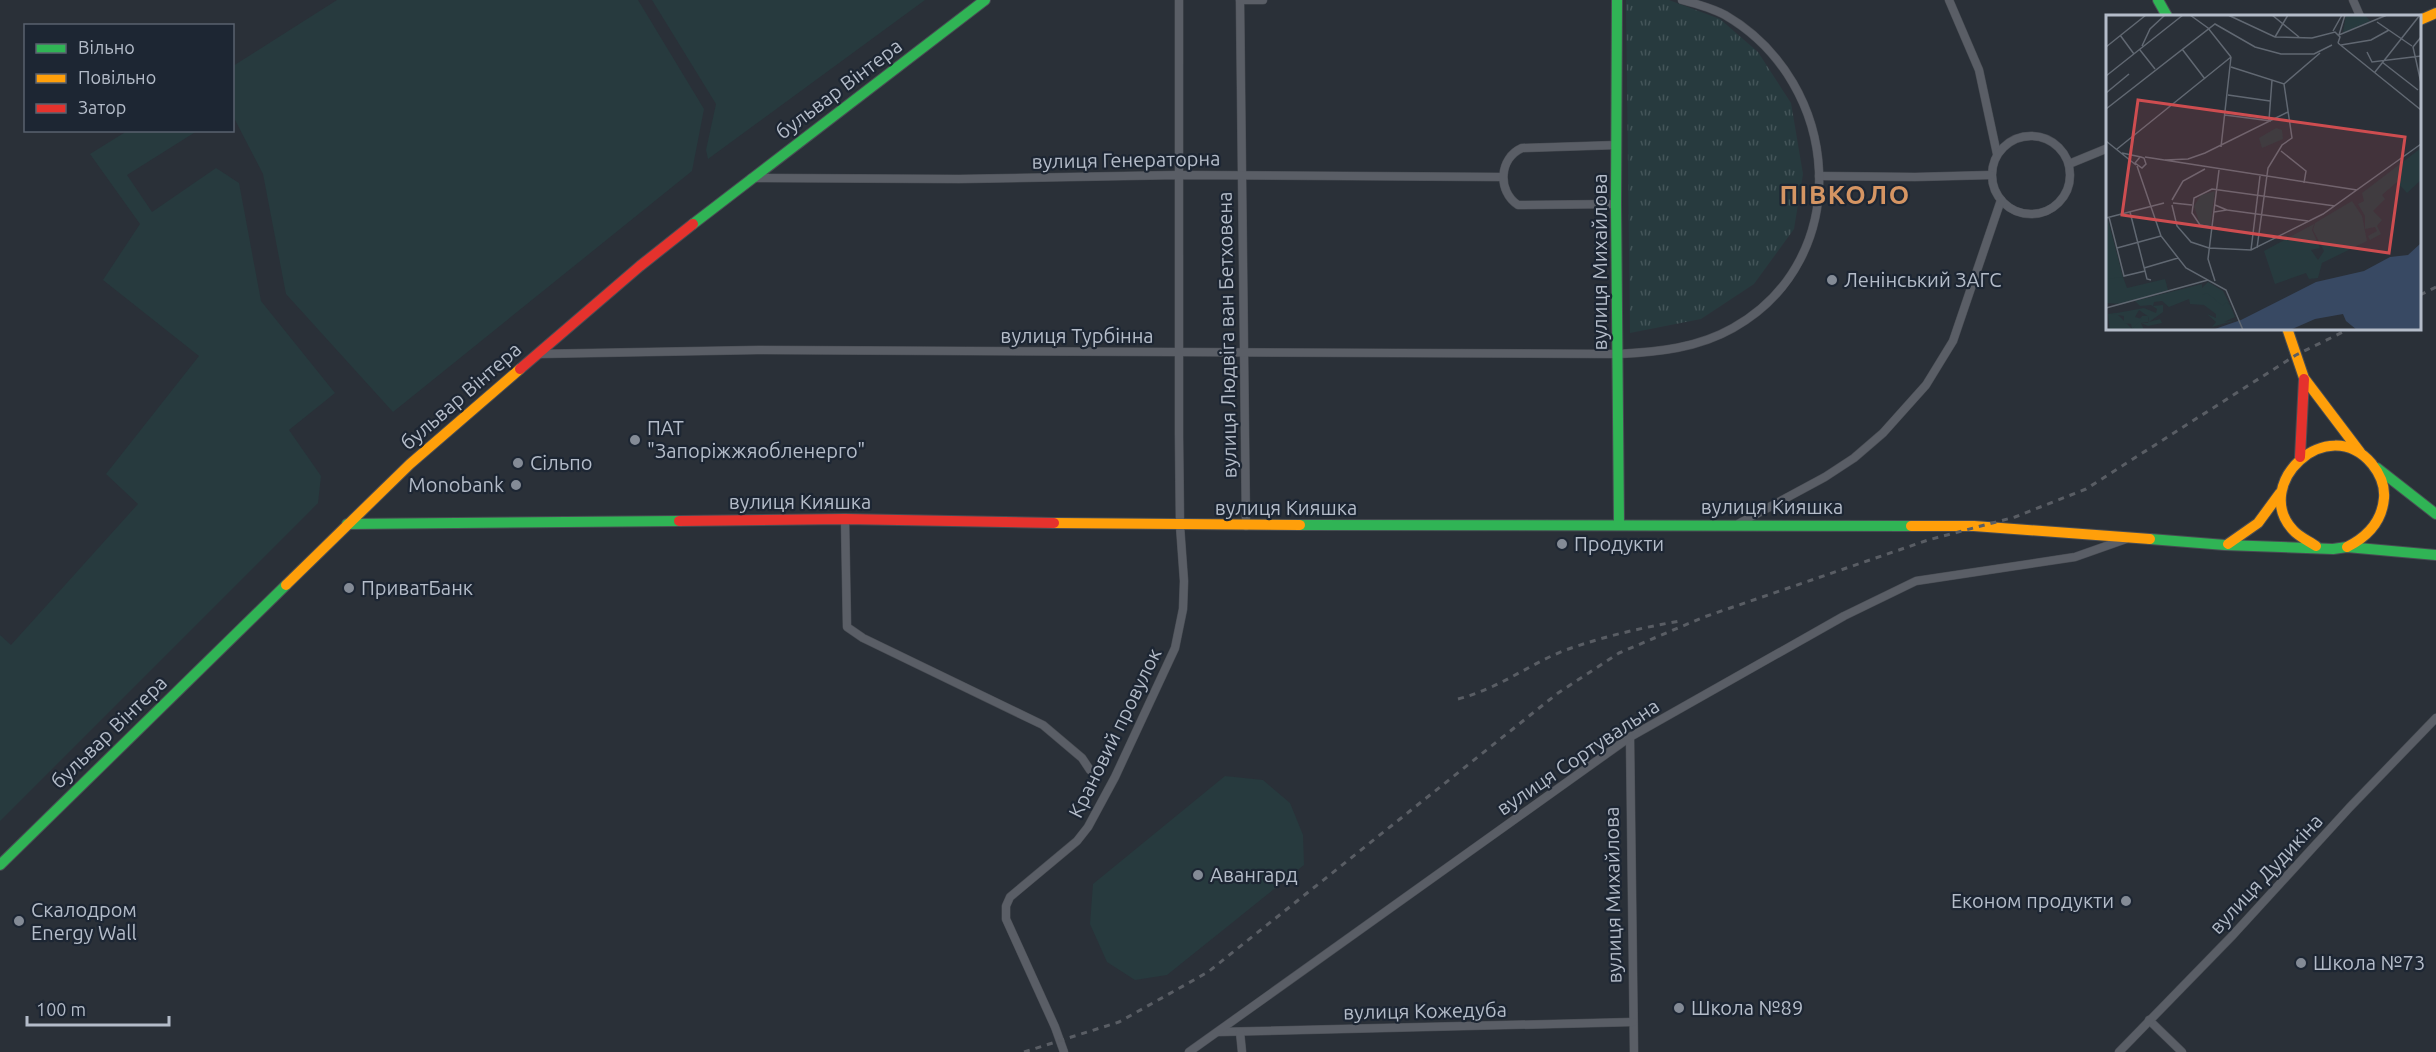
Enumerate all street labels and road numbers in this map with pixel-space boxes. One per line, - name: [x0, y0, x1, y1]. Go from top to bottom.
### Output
- street label: бульвар Вінтера: [771, 34, 906, 143]
- street label: вулиця Генераторна: [1031, 146, 1221, 173]
- street label: вулиця Михайлова: [1588, 174, 1611, 351]
- street label: вулиця Людвіга ван Бетховена: [1212, 191, 1241, 479]
- street label: вулиця Турбінна: [1000, 324, 1154, 347]
- street label: бульвар Вінтера: [396, 337, 526, 454]
- street label: вулиця Кияшка: [729, 490, 871, 513]
- street label: вулиця Кияшка: [1701, 495, 1843, 518]
- street label: вулиця Кияшка: [1215, 496, 1357, 519]
- street label: Крановий провулок: [1063, 644, 1166, 821]
- street label: бульвар Вінтера: [46, 671, 171, 793]
- street label: вулиця Сортувальна: [1492, 694, 1663, 819]
- street label: вулиця Михайлова: [1599, 806, 1626, 984]
- street label: вулиця Дудикіна: [2204, 809, 2327, 938]
- street label: вулиця Кожедуба: [1343, 998, 1507, 1023]

